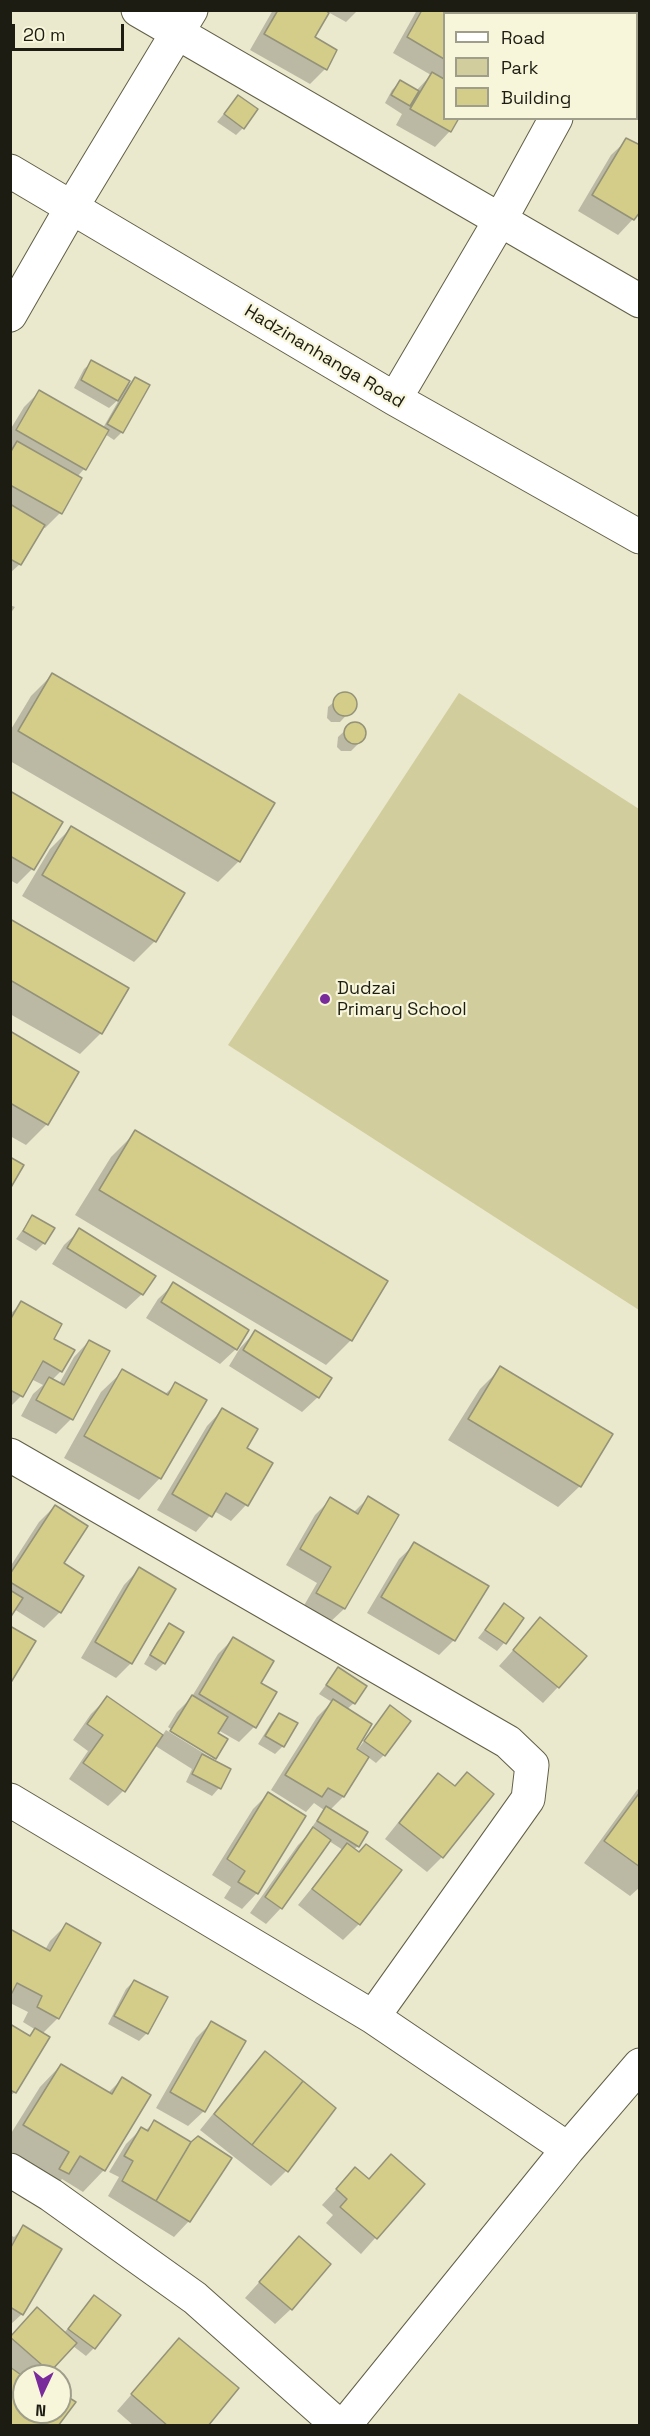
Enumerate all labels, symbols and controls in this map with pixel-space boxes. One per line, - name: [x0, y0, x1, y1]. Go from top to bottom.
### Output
- scale bar: [15, 12, 128, 50]
- legend: [443, 12, 638, 120]
- text: 20 m: [23, 23, 66, 46]
- text: Road: [501, 26, 545, 49]
- text: Park: [501, 56, 538, 79]
- text: Building: [501, 86, 571, 109]
- street label: Hadzinanhanga Road: [240, 301, 408, 413]
- place label: Dudzai Primary School: [337, 978, 467, 1020]
- marker: Dudzai Primary School: [318, 992, 332, 1006]
- north arrow: [12, 2364, 72, 2424]
- text: N: [35, 2400, 47, 2421]

